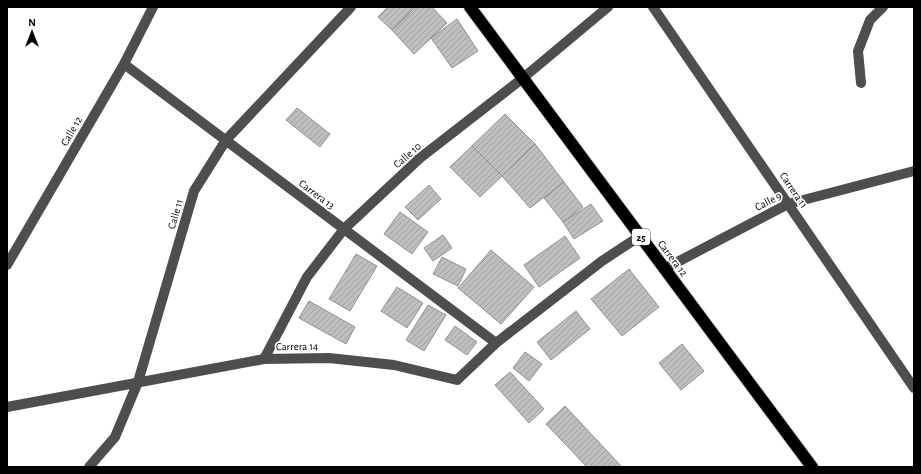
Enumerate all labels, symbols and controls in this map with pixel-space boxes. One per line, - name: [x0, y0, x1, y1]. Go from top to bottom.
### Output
- north arrow: [12, 12, 52, 52]
- text: N: [28, 17, 36, 28]
- street label: Calle 12: [59, 115, 84, 148]
- street label: Calle 10: [391, 140, 423, 170]
- street label: Carrera 11: [778, 170, 810, 210]
- street label: Carrera 13: [297, 178, 337, 212]
- street label: Calle 9: [753, 190, 783, 213]
- street label: Calle 11: [166, 198, 185, 230]
- road number: 25: [632, 229, 650, 245]
- street label: Carrera 12: [656, 238, 690, 278]
- street label: Carrera 14: [276, 341, 318, 352]

